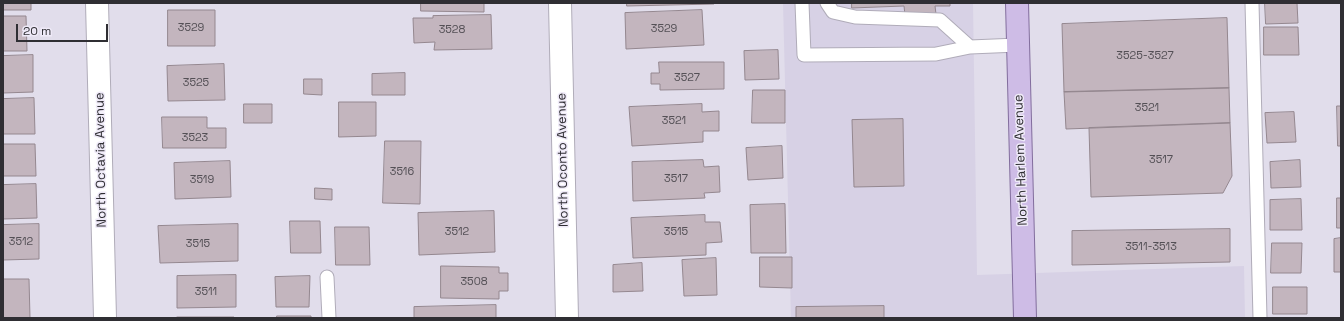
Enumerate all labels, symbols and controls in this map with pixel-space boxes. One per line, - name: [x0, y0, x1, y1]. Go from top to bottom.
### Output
- scale bar: [18, 16, 110, 42]
- house number: 3529: [178, 21, 204, 35]
- house number: 3529: [651, 22, 677, 36]
- text: 20 m: [23, 23, 51, 39]
- house number: 3528: [439, 23, 465, 37]
- house number: 3525-3527: [1116, 49, 1174, 63]
- house number: 3527: [674, 71, 700, 85]
- house number: 3525: [183, 76, 209, 90]
- street label: North Octavia Avenue: [92, 92, 110, 228]
- street label: North Oconto Avenue: [554, 93, 572, 227]
- street label: North Harlem Avenue: [1011, 94, 1031, 226]
- house number: 3521: [1135, 101, 1159, 115]
- house number: 3521: [662, 114, 686, 128]
- house number: 3523: [182, 131, 208, 145]
- house number: 3517: [1149, 153, 1173, 167]
- house number: 3516: [390, 165, 414, 179]
- house number: 3517: [664, 172, 688, 186]
- house number: 3519: [190, 173, 214, 187]
- house number: 3512: [445, 225, 469, 239]
- house number: 3515: [664, 225, 688, 239]
- house number: 3512: [9, 235, 33, 249]
- house number: 3515: [186, 237, 210, 251]
- house number: 3511-3513: [1125, 240, 1177, 254]
- house number: 3508: [460, 275, 488, 289]
- house number: 3511: [195, 285, 217, 299]

